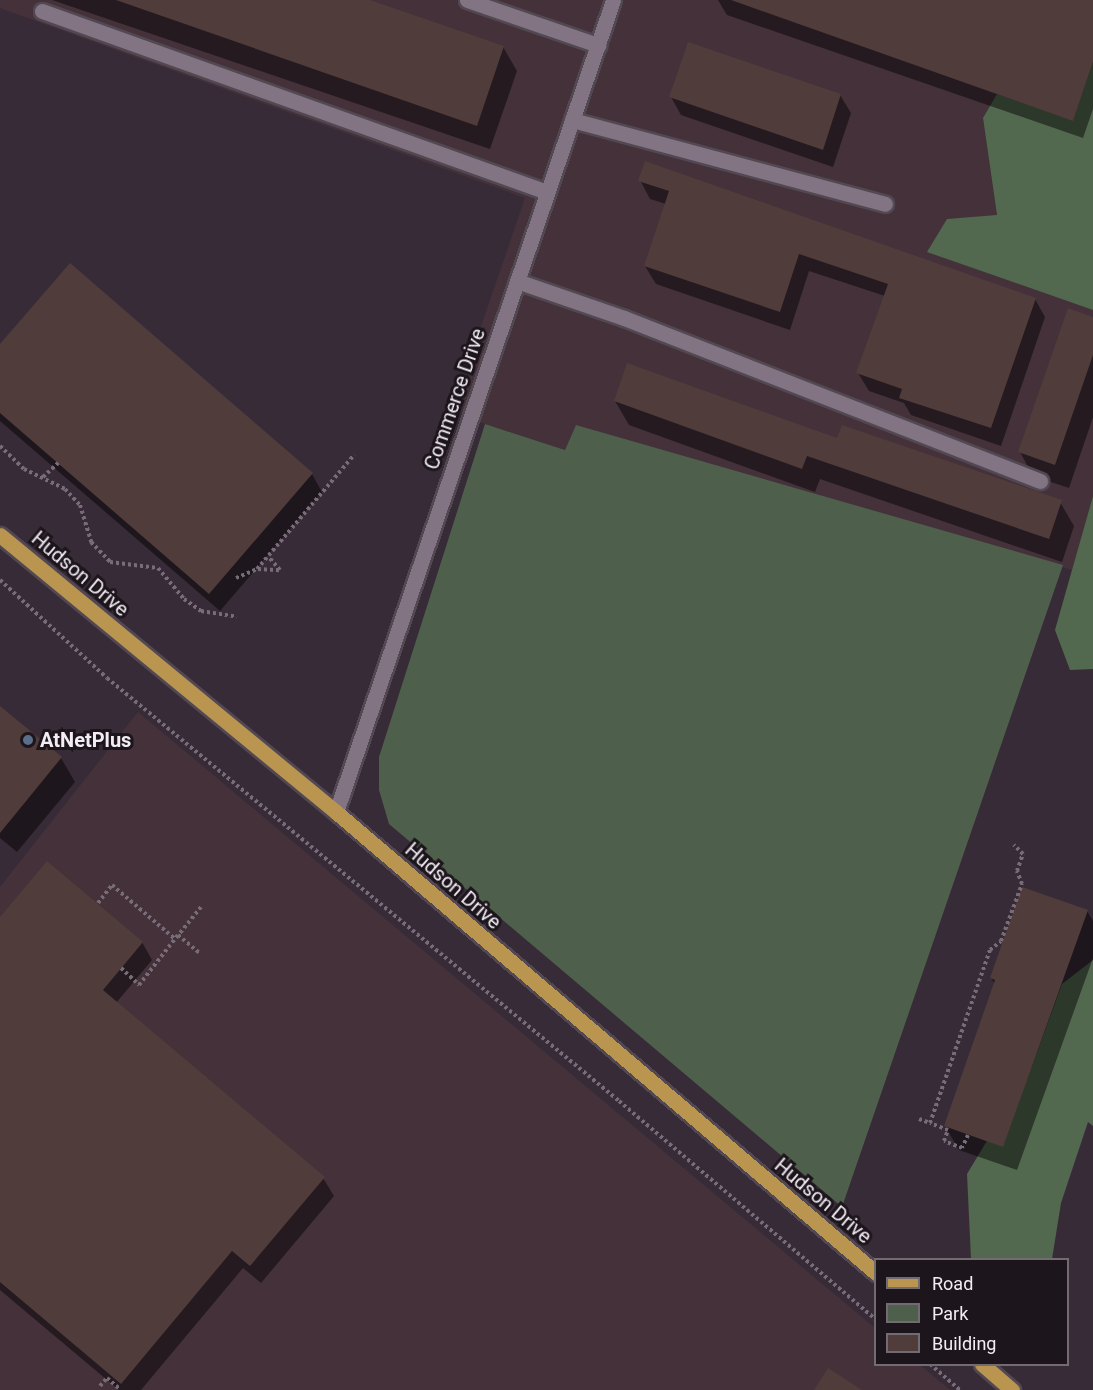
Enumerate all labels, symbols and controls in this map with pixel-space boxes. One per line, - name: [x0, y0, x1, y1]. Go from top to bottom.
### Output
- street label: Commerce Drive: [420, 325, 490, 473]
- street label: Hudson Drive: [27, 526, 133, 622]
- place label: AtNetPlus: [40, 728, 131, 752]
- marker: AtNetPlus: [21, 733, 35, 747]
- street label: Hudson Drive: [400, 838, 506, 934]
- street label: Hudson Drive: [770, 1153, 876, 1249]
- legend: [874, 1258, 1069, 1366]
- text: Road: [932, 1273, 973, 1294]
- text: Park: [932, 1303, 968, 1324]
- text: Building: [932, 1333, 996, 1354]

